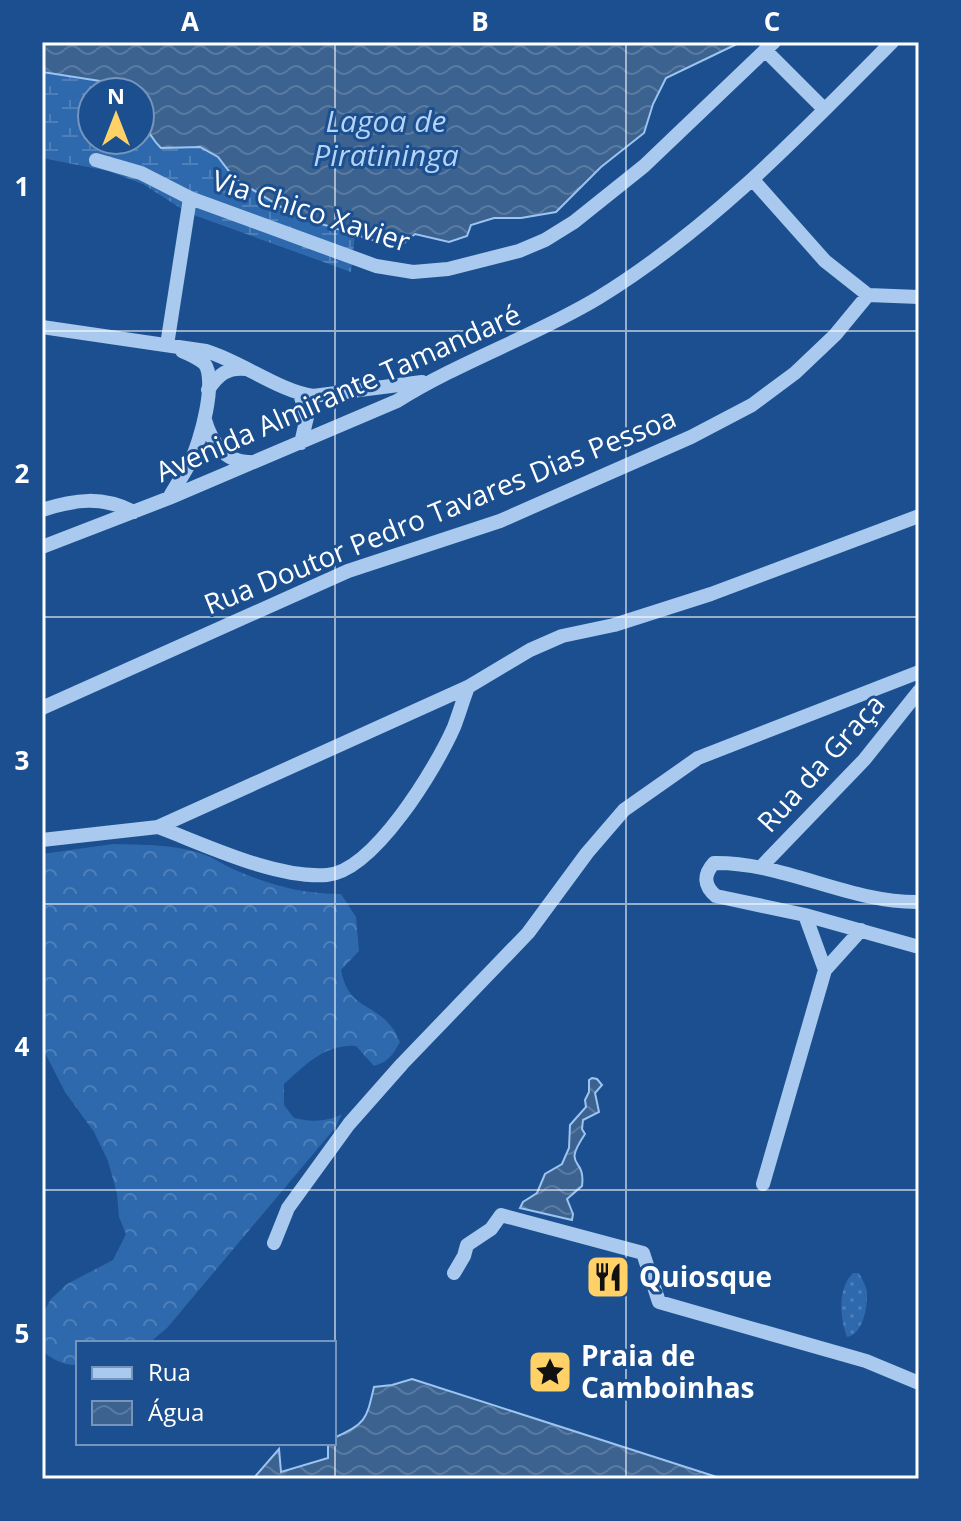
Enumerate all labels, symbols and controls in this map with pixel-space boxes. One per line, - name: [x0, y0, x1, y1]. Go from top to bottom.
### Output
- text: A: [181, 3, 199, 39]
- text: B: [471, 3, 489, 39]
- text: C: [764, 3, 780, 39]
- north arrow: [76, 76, 156, 156]
- text: N: [107, 80, 125, 110]
- water label: Lagoa de Piratininga: [313, 100, 459, 175]
- street label: Via Chico Xavier: [208, 160, 416, 260]
- text: 1: [15, 168, 29, 204]
- street label: Avenida Almirante Tamandaré: [149, 294, 526, 490]
- street label: Rua Doutor Pedro Tavares Dias Pessoa: [198, 398, 681, 622]
- text: 2: [15, 455, 30, 491]
- street label: Rua da Graça: [748, 685, 892, 840]
- text: 3: [15, 742, 29, 778]
- text: 4: [15, 1028, 30, 1064]
- restaurant icon: Quiosque: [584, 1253, 632, 1301]
- place label: Quiosque: [639, 1257, 772, 1295]
- text: 5: [15, 1315, 29, 1351]
- place label: Praia de Camboinhas: [581, 1336, 754, 1406]
- legend: [76, 1341, 336, 1445]
- place icon: Praia de Camboinhas: [526, 1348, 574, 1396]
- text: Rua: [148, 1355, 191, 1388]
- text: Água: [148, 1395, 204, 1428]

